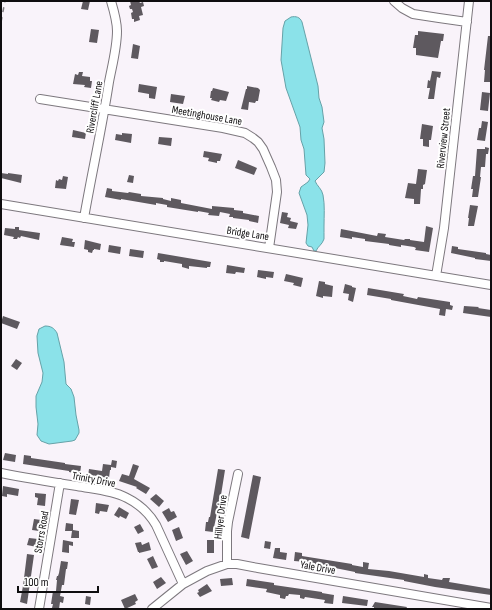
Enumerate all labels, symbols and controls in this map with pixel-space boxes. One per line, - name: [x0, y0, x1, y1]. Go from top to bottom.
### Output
- street label: Rivercliff Lane: [83, 80, 105, 134]
- street label: Meetinghouse Lane: [171, 103, 243, 128]
- street label: Riverview Street: [434, 107, 453, 169]
- street label: Bridge Lane: [226, 224, 270, 243]
- street label: Trinity Drive: [71, 469, 117, 490]
- street label: Hillyer Drive: [211, 494, 230, 540]
- street label: Storrs Road: [31, 510, 52, 554]
- street label: Yale Drive: [299, 558, 337, 577]
- scale bar: [18, 568, 98, 594]
- text: 100 m: [24, 575, 49, 590]

